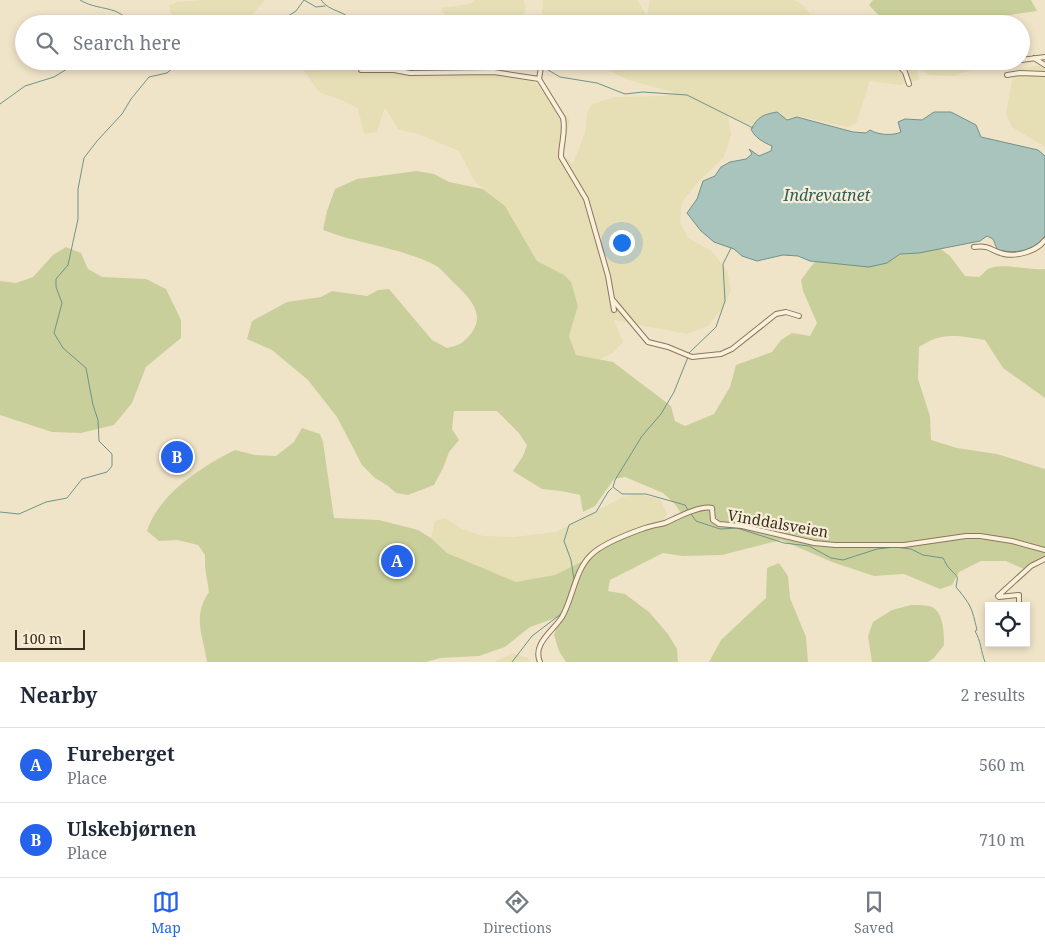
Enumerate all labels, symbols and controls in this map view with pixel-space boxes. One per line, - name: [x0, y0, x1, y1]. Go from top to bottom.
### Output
- search box: [15, 15, 1030, 70]
- icon: search: [33, 29, 61, 57]
- text: Search here: [73, 30, 181, 56]
- water label: Indrevatnet: [783, 184, 871, 206]
- your location: [609, 230, 635, 256]
- pin: B: [161, 438, 193, 476]
- street label: Vinddalsveien: [726, 504, 830, 542]
- pin: A: [381, 542, 413, 580]
- map controls: [985, 602, 1030, 647]
- button: locate: [985, 602, 1030, 647]
- scale bar: [15, 627, 85, 650]
- text: 100 m: [22, 629, 62, 648]
- text: Nearby: [20, 681, 98, 709]
- text: 2 results: [961, 684, 1025, 706]
- text: Fureberget: [67, 741, 175, 767]
- text: A: [30, 754, 42, 776]
- text: 560 m: [979, 754, 1025, 776]
- text: Place: [67, 767, 107, 789]
- text: Ulskebjørnen: [67, 816, 196, 842]
- text: B: [31, 829, 41, 851]
- text: 710 m: [979, 829, 1025, 851]
- text: Place: [67, 842, 107, 864]
- tab: Map: [151, 888, 181, 937]
- tab: Directions: [483, 888, 552, 937]
- tab: Saved: [854, 888, 894, 937]

